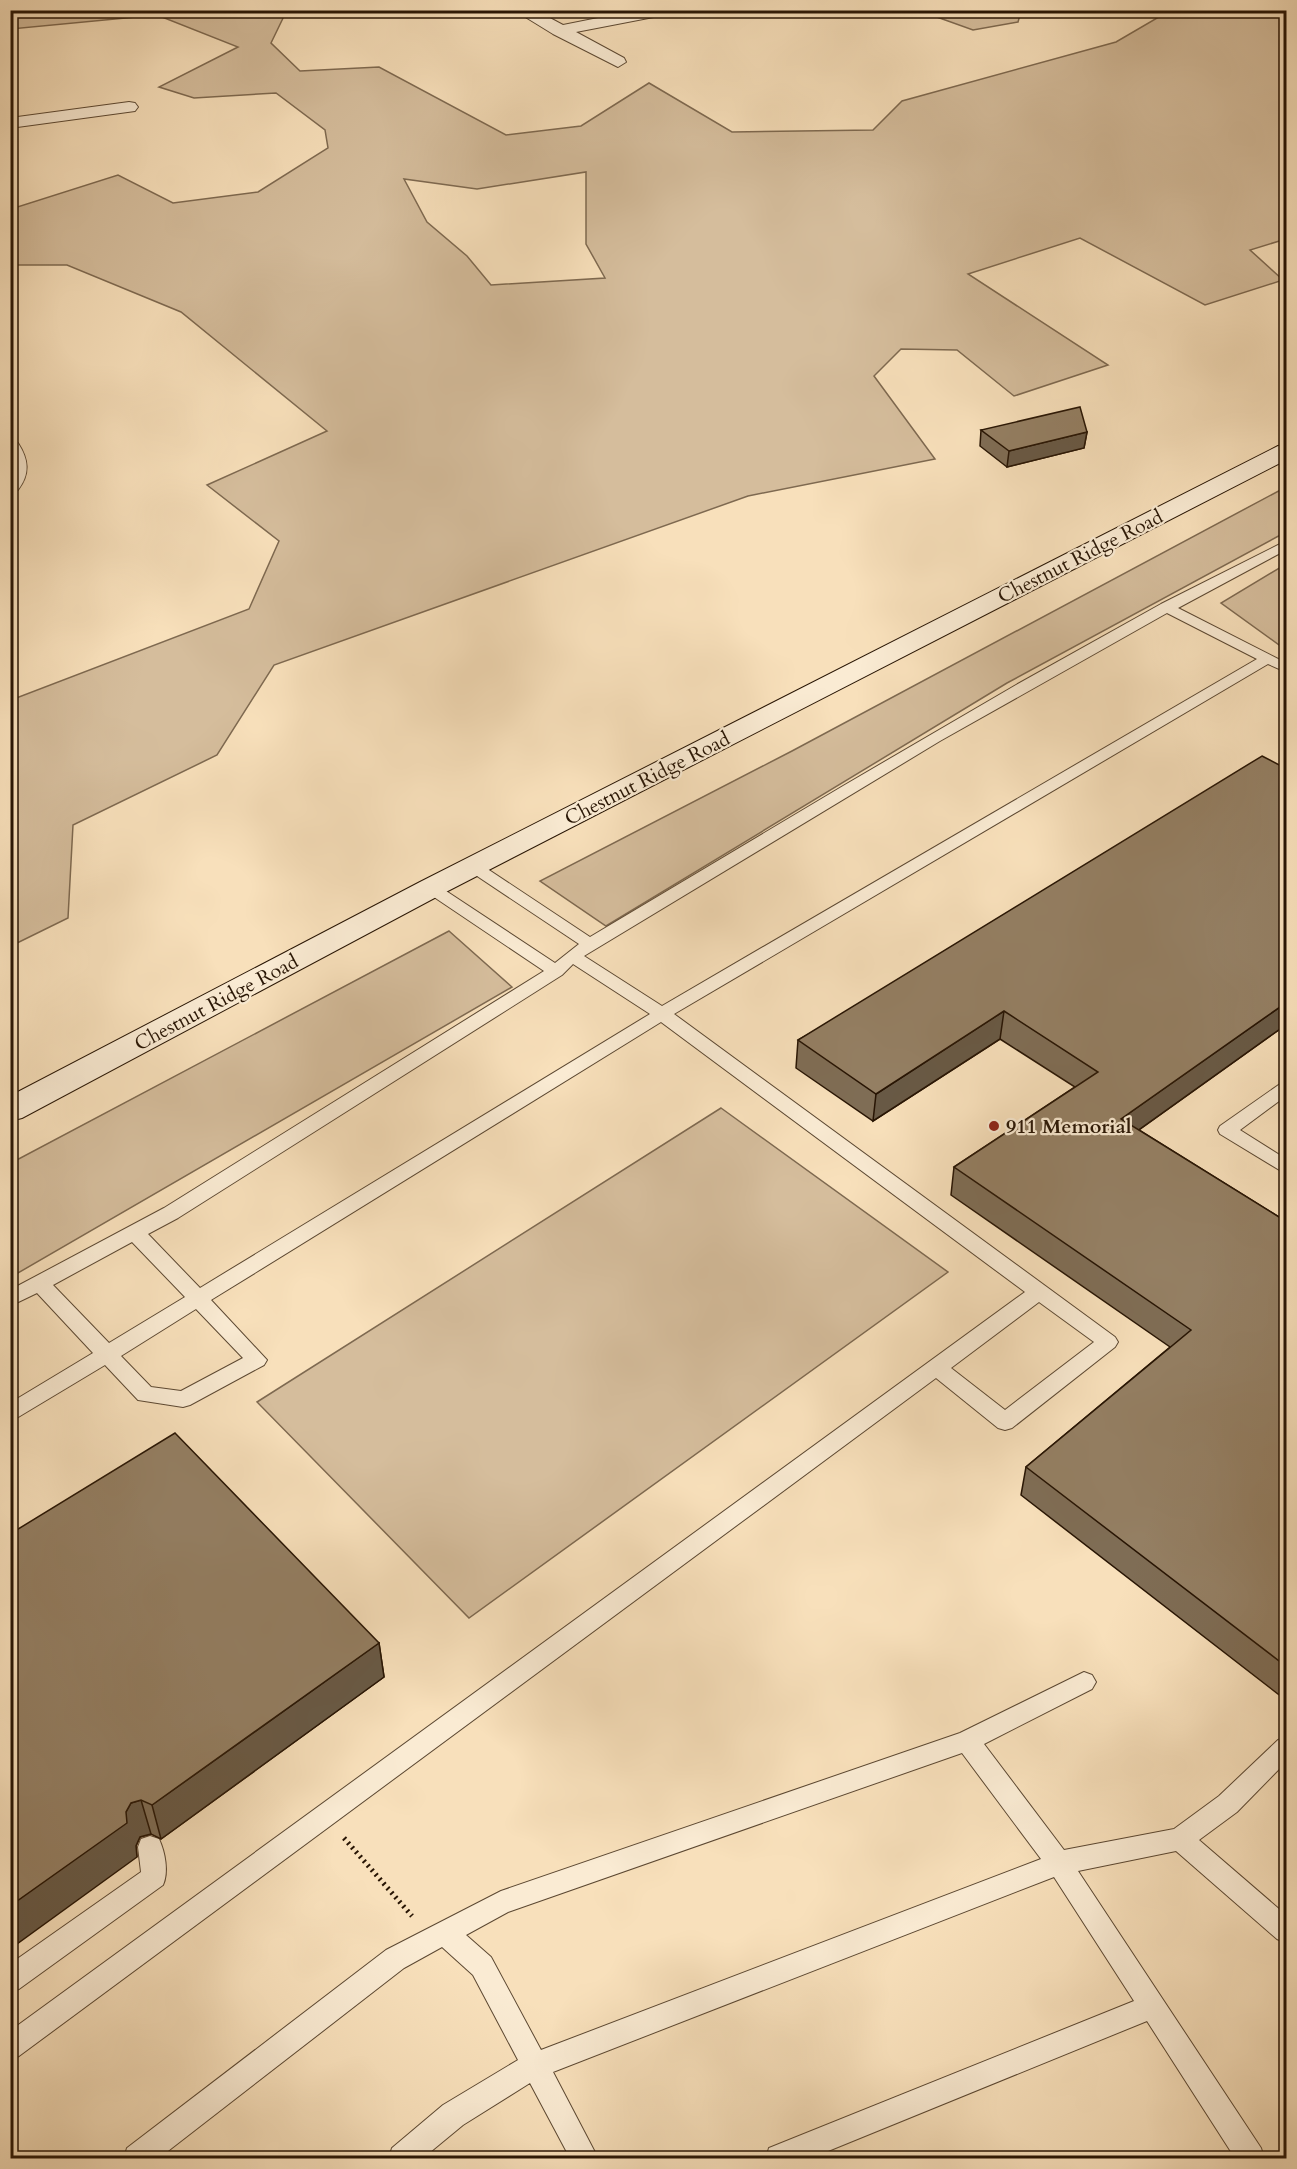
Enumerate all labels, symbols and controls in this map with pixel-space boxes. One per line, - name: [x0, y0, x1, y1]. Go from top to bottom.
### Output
- street label: Chestnut Ridge Road: [993, 503, 1168, 610]
- street label: Chestnut Ridge Road: [560, 725, 735, 832]
- street label: Chestnut Ridge Road: [129, 948, 303, 1057]
- place label: 911 Memorial: [1006, 1113, 1132, 1140]
- marker: 911 Memorial: [987, 1119, 1001, 1133]

